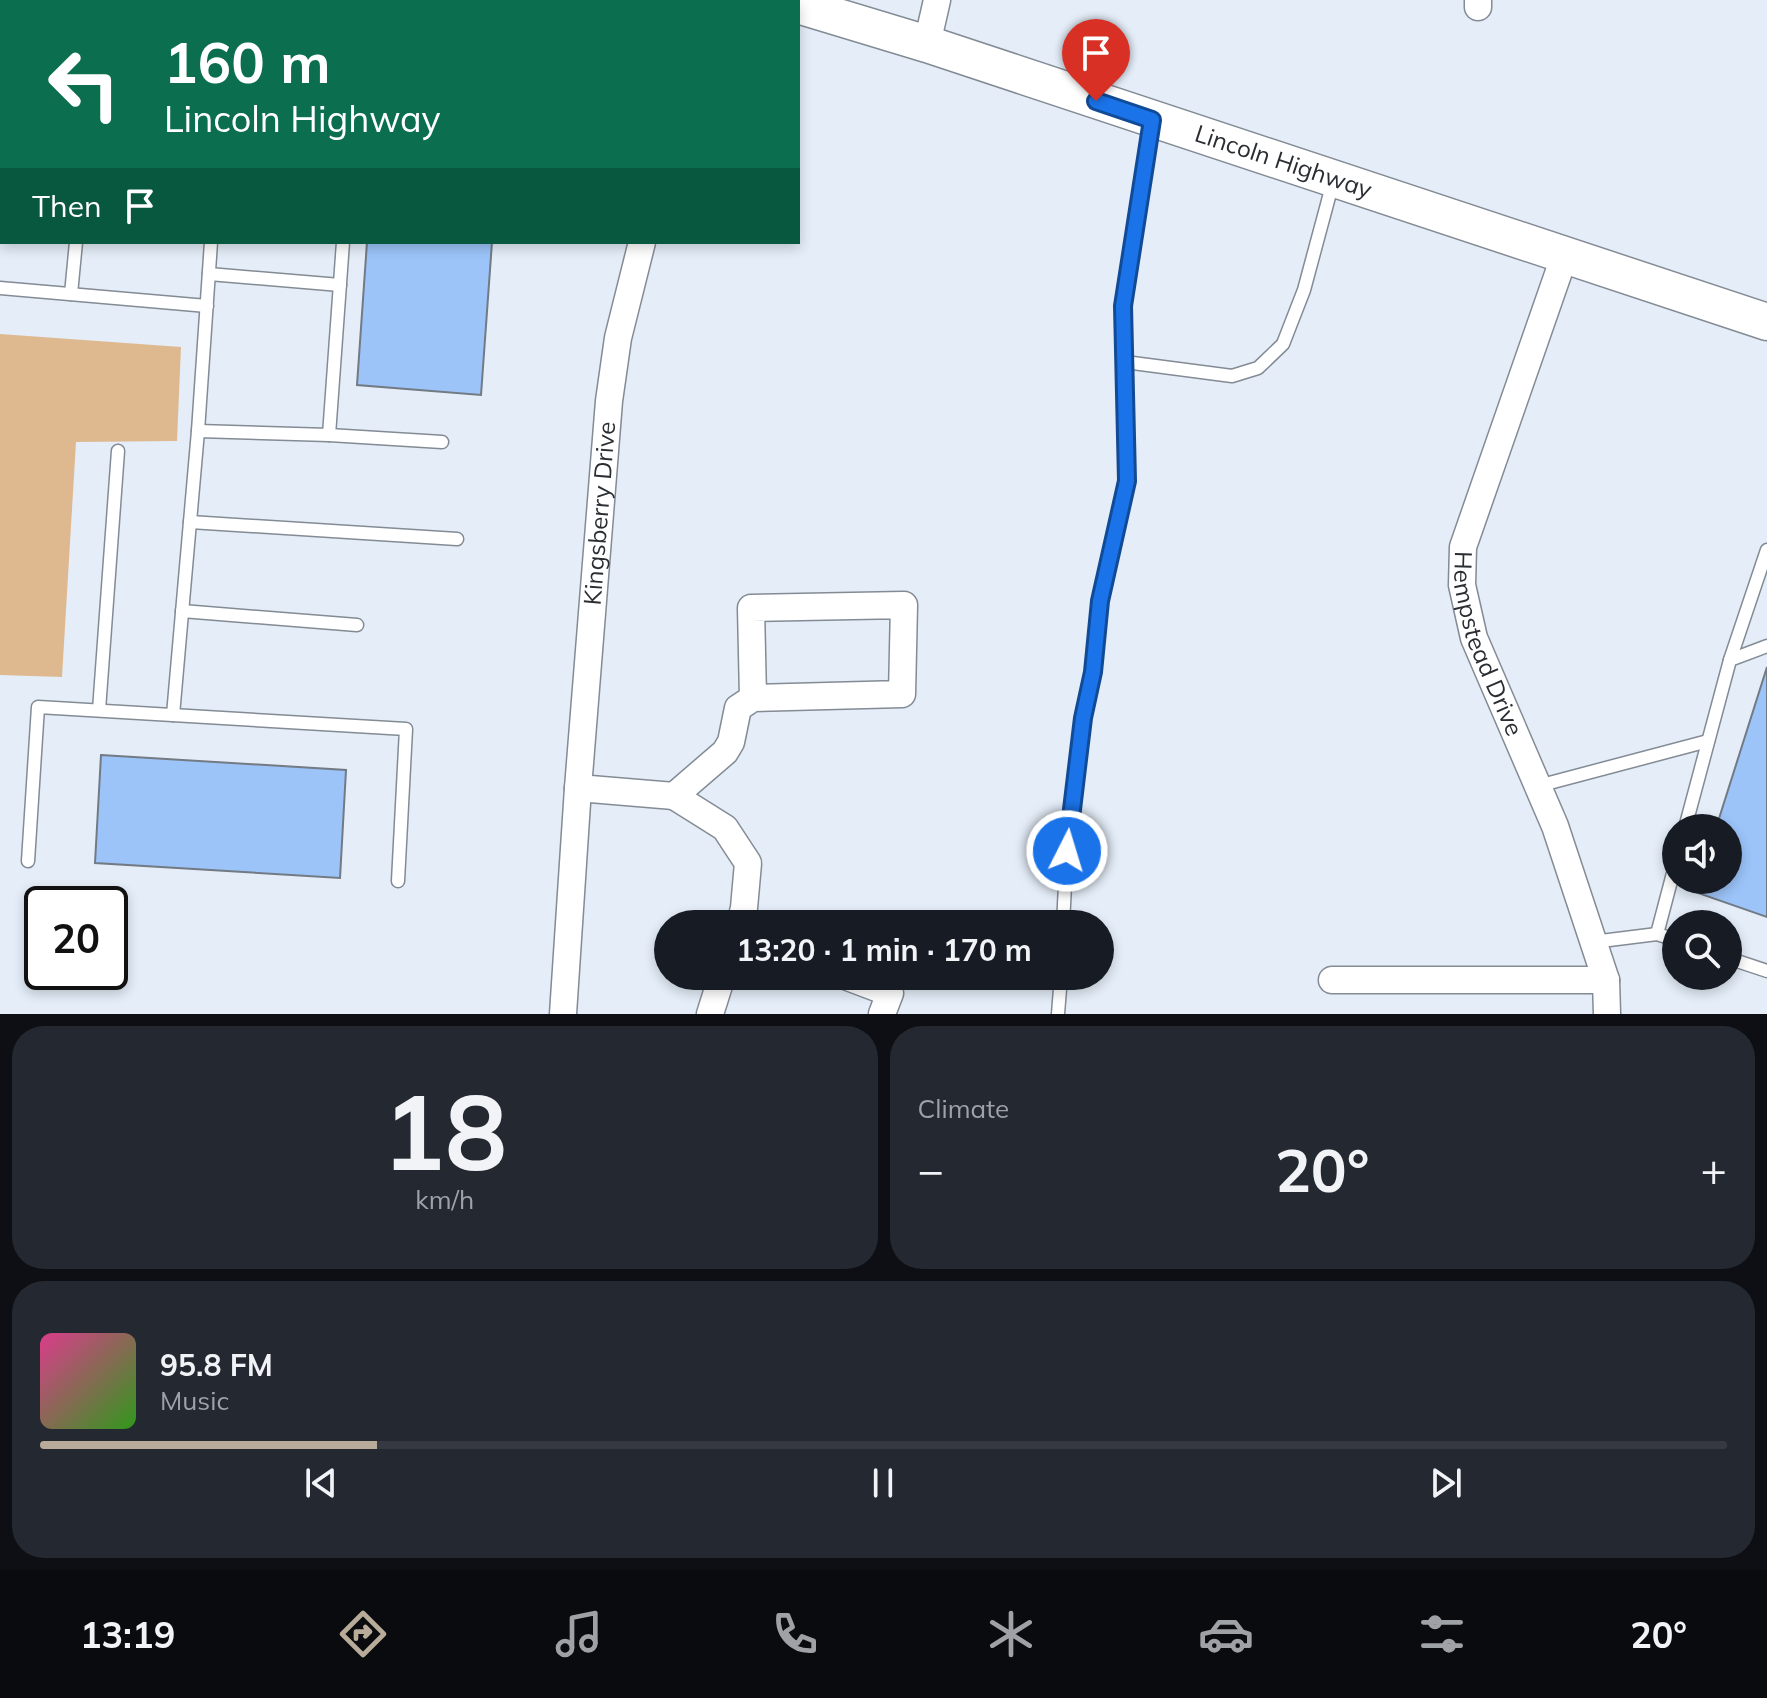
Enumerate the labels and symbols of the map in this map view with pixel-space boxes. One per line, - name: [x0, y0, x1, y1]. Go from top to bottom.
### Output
- pin: [1062, 19, 1130, 101]
- street label: Lincoln Highway: [1191, 118, 1376, 204]
- street label: Kingsberry Drive: [577, 420, 621, 606]
- street label: Hempstead Drive: [1448, 551, 1530, 740]
- position arrow: [1025, 809, 1109, 893]
- speed limit sign: 20: [24, 886, 128, 990]

